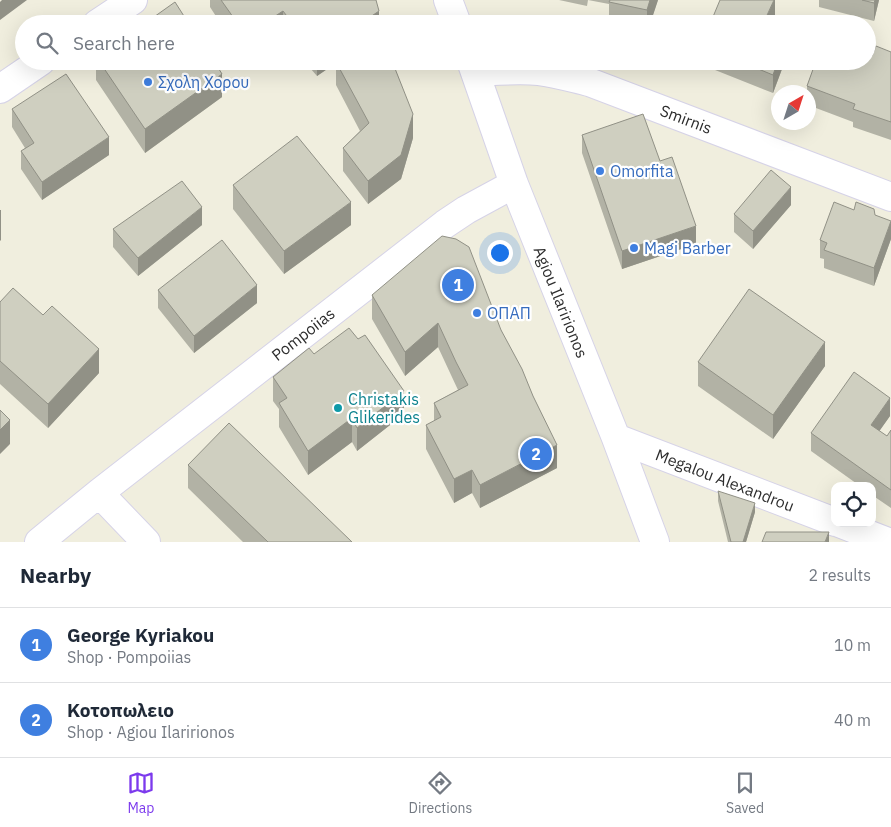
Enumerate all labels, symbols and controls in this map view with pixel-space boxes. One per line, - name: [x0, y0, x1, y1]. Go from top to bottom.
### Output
- search box: [15, 15, 876, 70]
- icon: search: [33, 29, 61, 57]
- text: Search here: [73, 31, 175, 55]
- place label: Σχολη Χορου: [158, 72, 249, 92]
- marker: Σχολη Χορου: [142, 76, 154, 88]
- north arrow: [771, 85, 816, 130]
- street label: Smirnis: [657, 100, 715, 138]
- place label: Omorfita: [610, 161, 674, 181]
- marker: Omorfita: [594, 165, 606, 177]
- place label: Magi Barber: [644, 238, 731, 258]
- your location: [487, 240, 513, 266]
- marker: Magi Barber: [628, 242, 640, 254]
- street label: Agiou Ilaririonos: [530, 243, 592, 361]
- pin: 1: [442, 266, 474, 304]
- street label: Pompoiias: [267, 303, 339, 365]
- place label: ΟΠΑΠ: [487, 303, 531, 323]
- marker: ΟΠΑΠ: [471, 307, 483, 319]
- place label: Christakis Glikerides: [348, 389, 420, 427]
- marker: Christakis Glikerides: [332, 402, 344, 414]
- pin: 2: [520, 435, 552, 473]
- street label: Megalou Alexandrou: [653, 444, 797, 516]
- map controls: [831, 482, 876, 527]
- button: locate: [831, 482, 876, 527]
- text: Nearby: [20, 561, 91, 589]
- text: 2 results: [808, 565, 871, 585]
- text: George Kyriakou: [67, 623, 214, 647]
- text: 1: [31, 635, 41, 655]
- text: 10 m: [834, 635, 871, 655]
- text: Shop · Pompoiias: [67, 647, 191, 667]
- text: Κοτοπωλειο: [67, 698, 174, 722]
- text: 2: [31, 710, 41, 730]
- text: 40 m: [834, 710, 871, 730]
- text: Shop · Agiou Ilaririonos: [67, 722, 235, 742]
- tab: Map: [127, 769, 155, 817]
- tab: Directions: [409, 769, 472, 817]
- tab: Saved: [726, 769, 764, 817]

